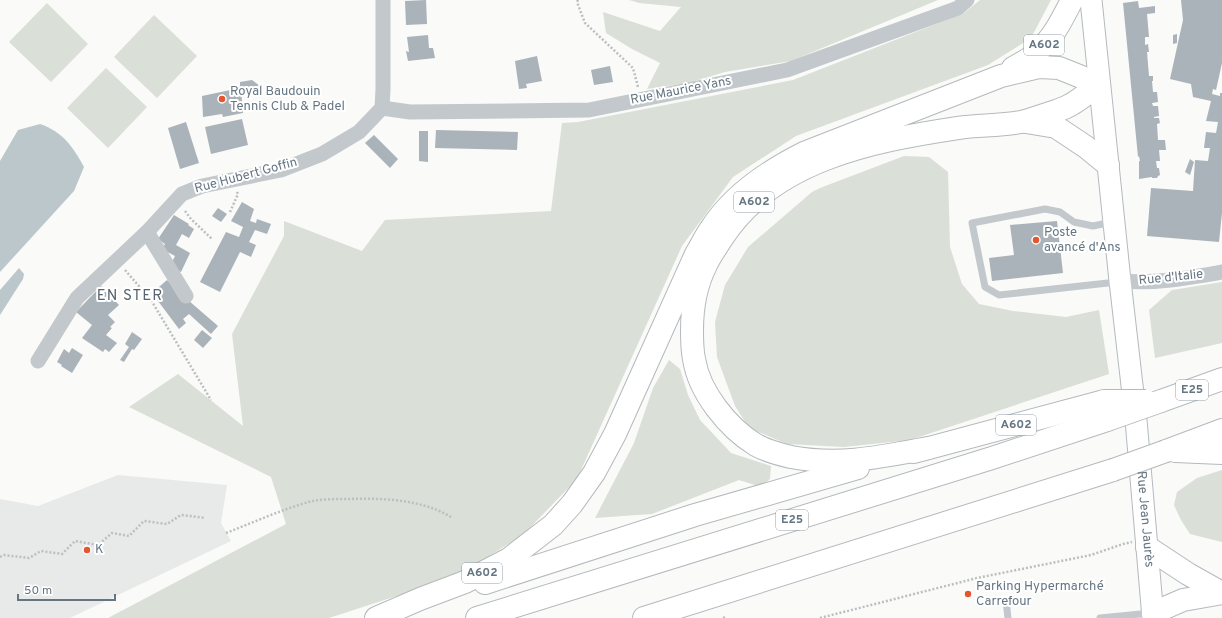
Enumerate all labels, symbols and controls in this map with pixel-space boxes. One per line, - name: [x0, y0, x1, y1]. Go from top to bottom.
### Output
- road number: A602: [1024, 35, 1064, 55]
- street label: Rue Maurice Yans: [629, 73, 733, 109]
- place label: Royal Baudouin Tennis Club & Padel: [230, 84, 345, 115]
- marker: Royal Baudouin Tennis Club & Padel: [217, 94, 227, 104]
- street label: Rue Hubert Goffin: [193, 155, 299, 197]
- road number: A602: [734, 192, 774, 212]
- place label: Poste avancé d'Ans: [1044, 225, 1121, 256]
- marker: Poste avancé d'Ans: [1031, 235, 1041, 245]
- street label: Rue d'Italie: [1138, 267, 1204, 289]
- district label: EN STER: [97, 287, 163, 306]
- road number: E25: [1176, 380, 1208, 400]
- road number: A602: [996, 415, 1036, 435]
- street label: Rue Jean Jaurès: [1132, 470, 1157, 568]
- road number: E25: [776, 510, 808, 530]
- place label: K: [95, 542, 104, 558]
- marker: K: [82, 545, 92, 555]
- road number: A602: [462, 563, 502, 583]
- scale bar: [18, 576, 115, 602]
- place label: Parking Hypermarché Carrefour: [976, 579, 1104, 610]
- text: 50 m: [24, 583, 52, 599]
- marker: Parking Hypermarché Carrefour: [963, 589, 973, 599]

